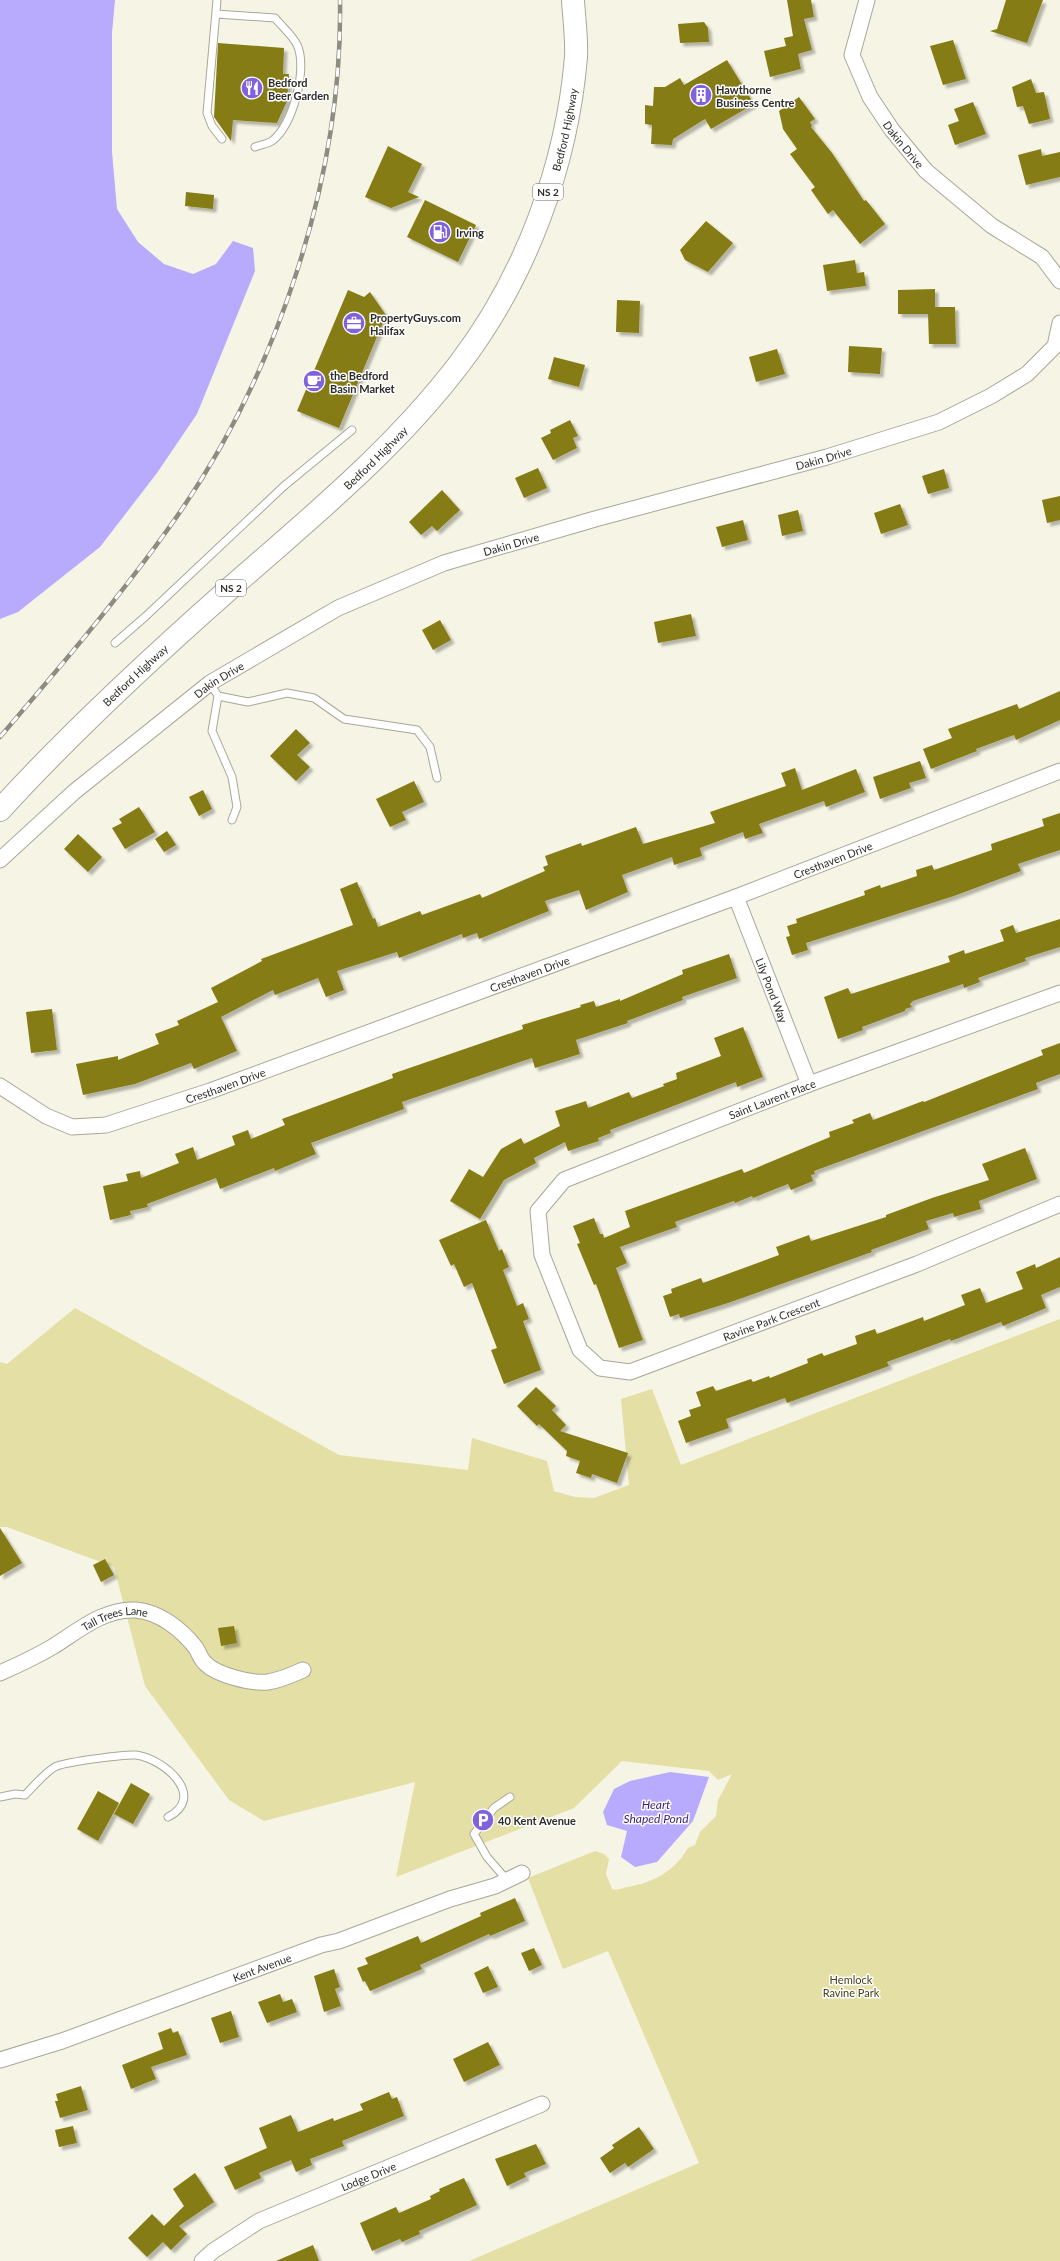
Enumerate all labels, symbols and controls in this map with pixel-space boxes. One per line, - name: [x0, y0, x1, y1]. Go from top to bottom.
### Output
- restaurant icon: Bedford Beer Garden: [239, 75, 265, 101]
- place label: Bedford Beer Garden: [268, 76, 329, 102]
- building icon: Hawthorne Business Centre: [688, 82, 714, 108]
- place label: Hawthorne Business Centre: [716, 83, 795, 109]
- street label: Bedford Highway: [549, 87, 579, 172]
- street label: Dakin Drive: [881, 118, 927, 171]
- road number: NS 2: [533, 184, 563, 200]
- fuel station icon: Irving: [427, 219, 453, 245]
- place label: Irving: [456, 226, 484, 239]
- office icon: PropertyGuys.com Halifax: [341, 310, 367, 336]
- place label: PropertyGuys.com Halifax: [370, 311, 461, 337]
- cafe icon: the Bedford Basin Market: [301, 368, 327, 394]
- place label: the Bedford Basin Market: [330, 369, 396, 395]
- street label: Bedford Highway: [341, 423, 410, 492]
- street label: Dakin Drive: [794, 443, 853, 472]
- street label: Dakin Drive: [482, 529, 540, 558]
- road number: NS 2: [216, 580, 246, 596]
- street label: Bedford Highway: [100, 641, 170, 708]
- street label: Dakin Drive: [191, 658, 246, 700]
- street label: Cresthaven Drive: [791, 838, 874, 881]
- street label: Cresthaven Drive: [488, 953, 571, 994]
- street label: Lily Pond Way: [754, 956, 791, 1025]
- street label: Cresthaven Drive: [184, 1065, 267, 1105]
- street label: Saint Laurent Place: [727, 1076, 817, 1122]
- street label: Ravine Park Crescent: [721, 1295, 821, 1343]
- street label: Tall Trees Lane: [79, 1603, 150, 1633]
- water label: Heart Shaped Pond: [623, 1797, 689, 1826]
- parking icon: 40 Kent Avenue: [470, 1807, 496, 1833]
- place label: 40 Kent Avenue: [498, 1814, 576, 1827]
- street label: Kent Avenue: [231, 1950, 293, 1984]
- park label: Hemlock Ravine Park: [823, 1973, 880, 1999]
- street label: Lodge Drive: [339, 2159, 398, 2193]

